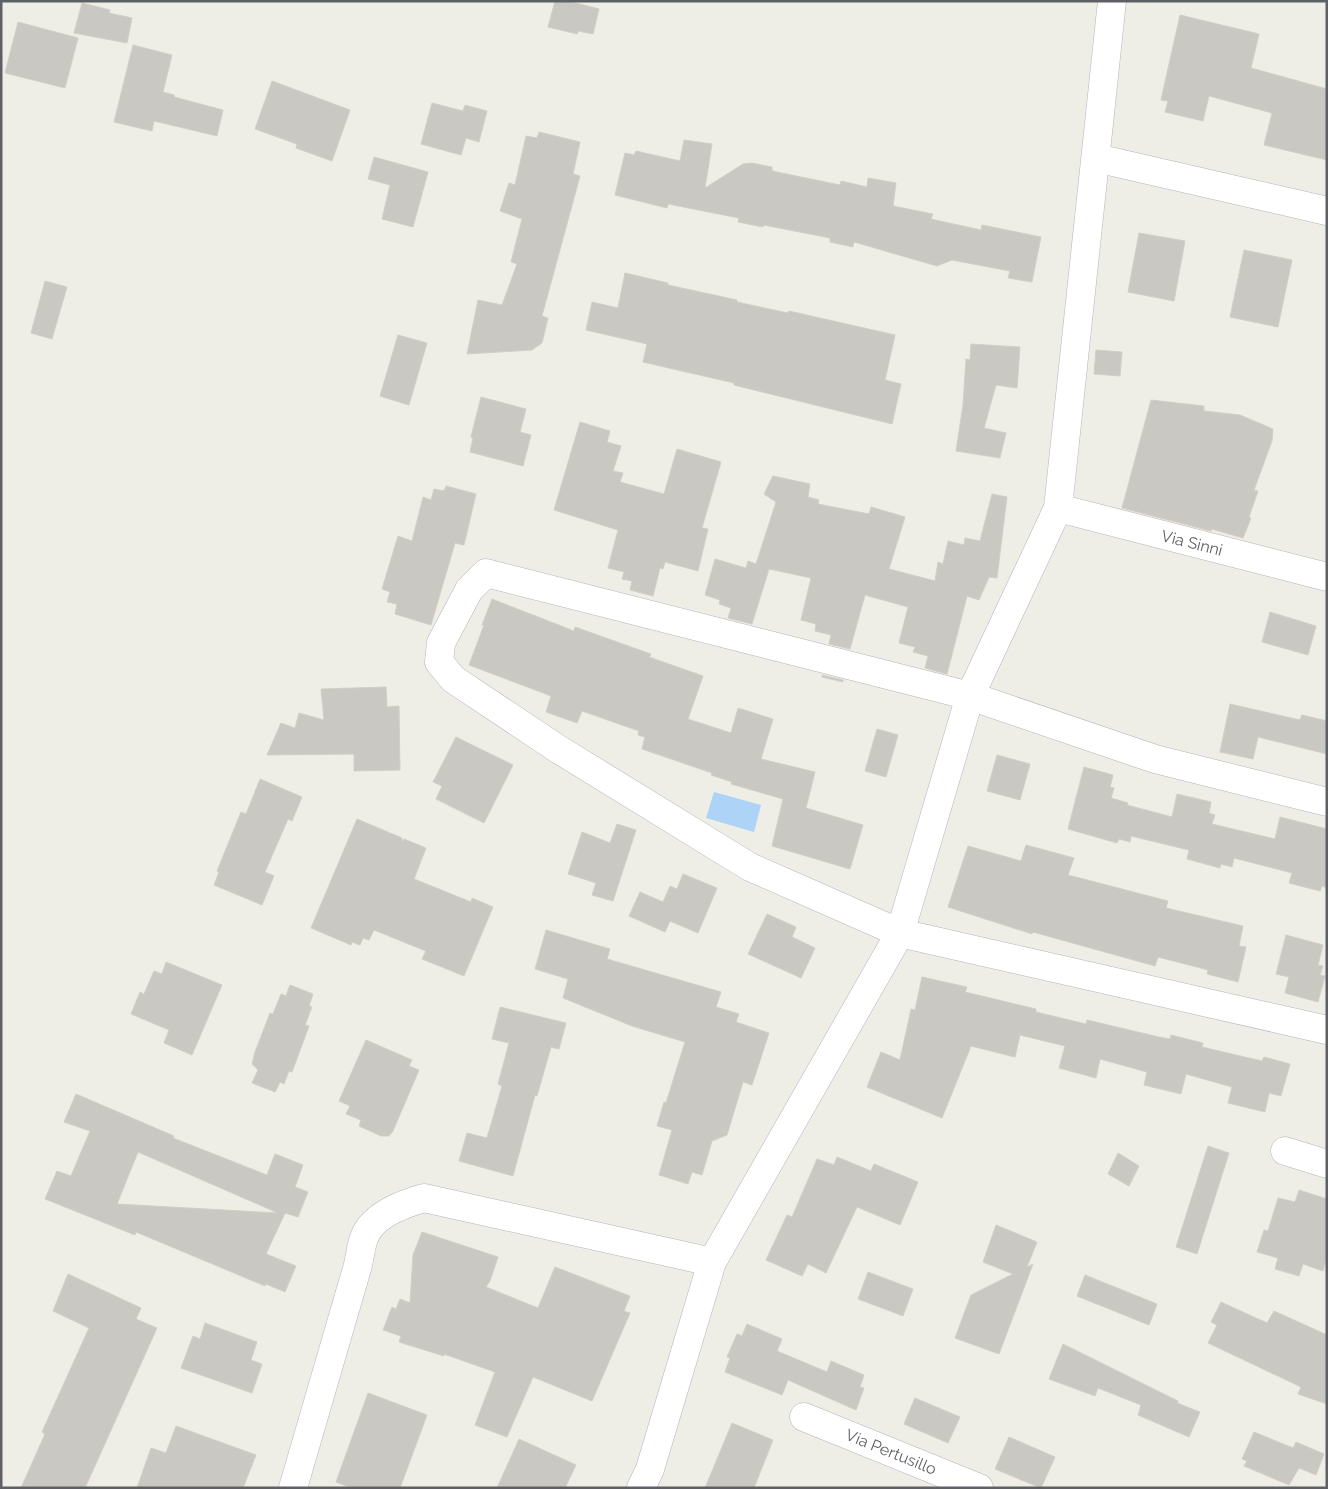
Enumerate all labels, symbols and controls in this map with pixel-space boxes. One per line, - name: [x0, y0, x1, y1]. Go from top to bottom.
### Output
- street label: Via Sinni: [1159, 526, 1225, 560]
- street label: Via Pertusillo: [843, 1425, 939, 1479]

